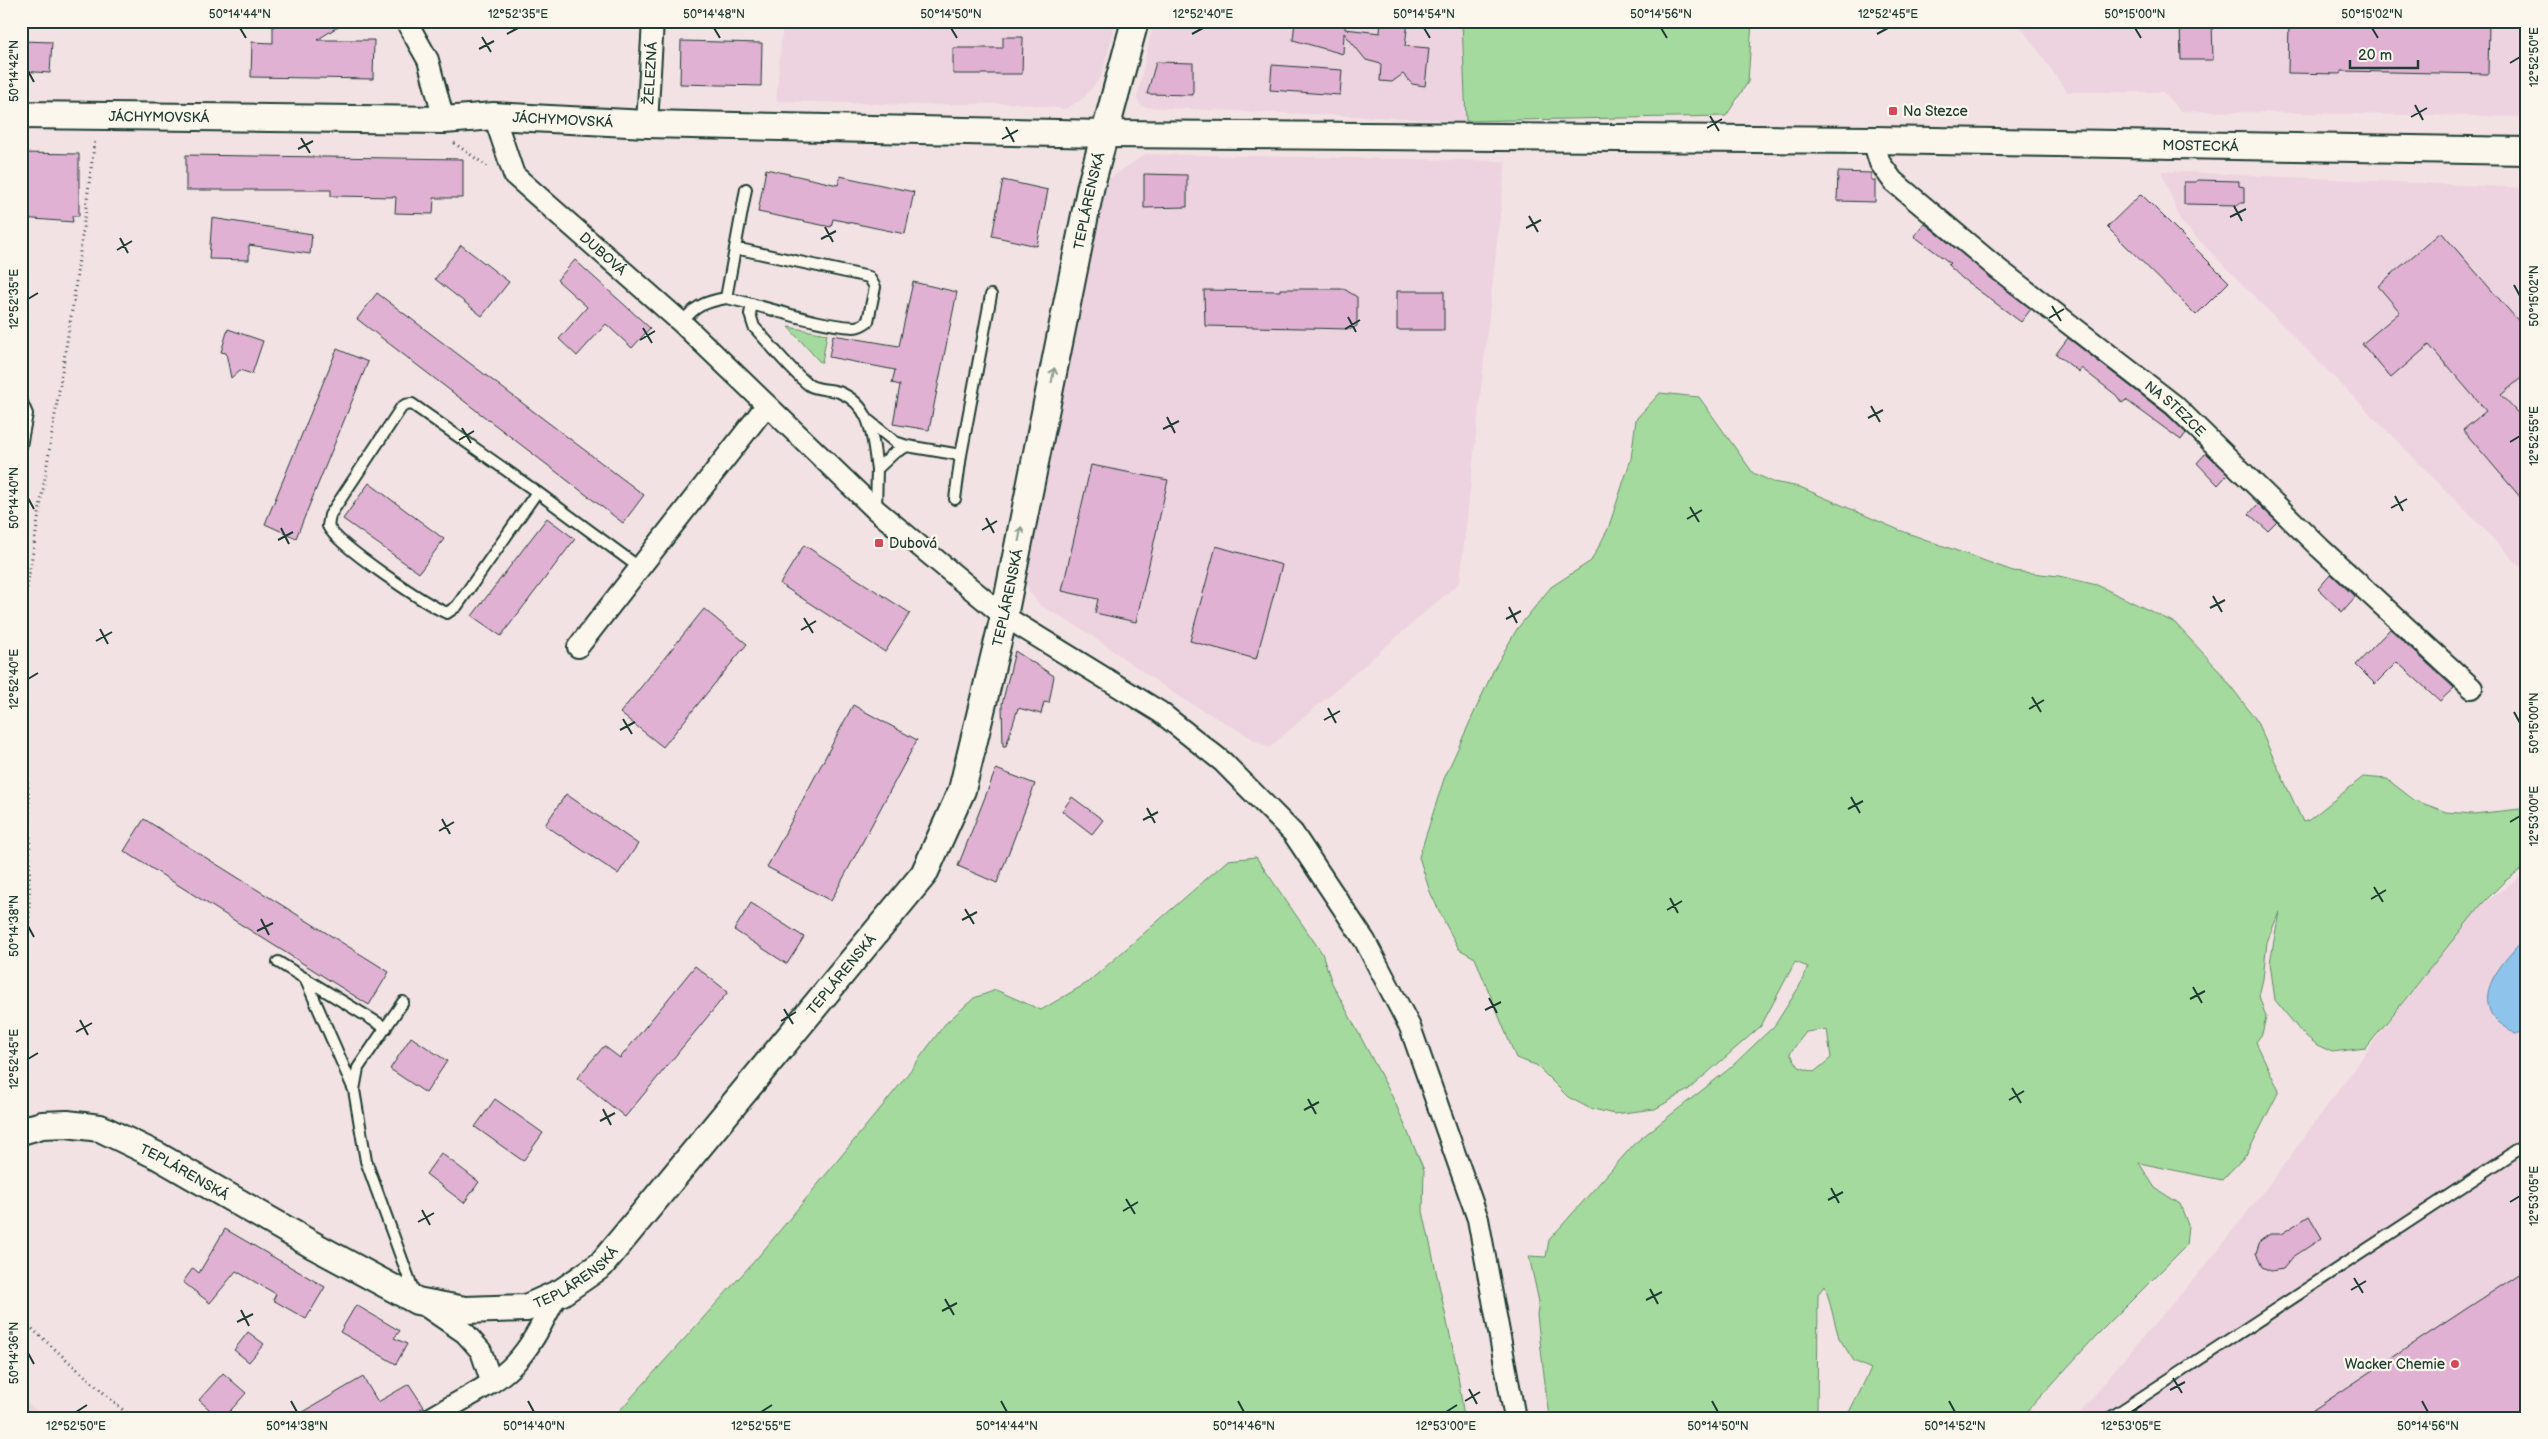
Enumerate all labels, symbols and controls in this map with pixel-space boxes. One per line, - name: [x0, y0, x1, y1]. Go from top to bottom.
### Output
- text: 50°14'44"N: [209, 7, 271, 22]
- text: 12°52'35"E: [488, 7, 548, 22]
- text: 50°14'48"N: [683, 7, 745, 22]
- text: 50°14'50"N: [920, 7, 982, 22]
- text: 12°52'40"E: [1173, 7, 1233, 22]
- text: 50°14'54"N: [1393, 7, 1455, 22]
- text: 50°14'56"N: [1630, 7, 1692, 22]
- text: 12°52'45"E: [1858, 7, 1918, 22]
- text: 50°15'00"N: [2104, 7, 2166, 22]
- text: 50°15'02"N: [2341, 7, 2403, 22]
- text: 12°52'50"E: [2527, 27, 2542, 87]
- scale bar: [2350, 38, 2418, 70]
- text: 50°14'42"N: [7, 40, 22, 102]
- street label: ŽELEZNÁ: [639, 41, 660, 106]
- text: 20 m: [2358, 46, 2392, 65]
- place label: Na Stezce: [1903, 103, 1968, 120]
- marker: Na Stezce: [1887, 105, 1899, 117]
- street label: JÁCHYMOVSKÁ: [109, 107, 210, 126]
- street label: JÁCHYMOVSKÁ: [512, 108, 614, 131]
- street label: MOSTECKÁ: [2162, 136, 2239, 155]
- street label: TEPLÁRENSKÁ: [1070, 150, 1108, 251]
- street label: DUBOVÁ: [576, 228, 631, 279]
- text: 50°15'02"N: [2527, 265, 2542, 327]
- text: 12°52'35"E: [7, 269, 22, 329]
- one-way arrow: [1048, 367, 1058, 383]
- street label: NA STEZCE: [2142, 377, 2209, 440]
- text: 12°52'55"E: [2527, 406, 2542, 466]
- text: 50°14'40"N: [7, 467, 22, 529]
- one-way arrow: [1016, 526, 1026, 542]
- place label: Dubová: [889, 535, 937, 552]
- marker: Dubová: [873, 537, 885, 549]
- street label: TEPLÁRENSKÁ: [988, 547, 1026, 648]
- text: 12°52'40"E: [7, 649, 22, 709]
- text: 50°15'00"N: [2527, 692, 2542, 754]
- text: 12°53'00"E: [2527, 786, 2542, 846]
- text: 50°14'38"N: [7, 895, 22, 957]
- street label: TEPLÁRENSKÁ: [803, 930, 879, 1018]
- text: 12°52'45"E: [7, 1029, 22, 1089]
- street label: TEPLÁRENSKÁ: [137, 1140, 232, 1203]
- text: 12°53'05"E: [2527, 1166, 2542, 1226]
- street label: TEPLÁRENSKÁ: [531, 1242, 621, 1312]
- text: 50°14'36"N: [7, 1322, 22, 1384]
- place label: Wacker Chemie: [2345, 1356, 2445, 1373]
- marker: Wacker Chemie: [2449, 1358, 2461, 1370]
- text: 12°52'50"E: [46, 1419, 106, 1434]
- text: 50°14'38"N: [266, 1419, 328, 1434]
- text: 50°14'40"N: [503, 1419, 565, 1434]
- text: 12°52'55"E: [731, 1419, 791, 1434]
- text: 50°14'44"N: [976, 1419, 1038, 1434]
- text: 50°14'46"N: [1213, 1419, 1275, 1434]
- text: 12°53'00"E: [1416, 1419, 1476, 1434]
- text: 50°14'50"N: [1687, 1419, 1749, 1434]
- text: 50°14'52"N: [1924, 1419, 1986, 1434]
- text: 12°53'05"E: [2101, 1419, 2161, 1434]
- text: 50°14'56"N: [2397, 1419, 2459, 1434]

